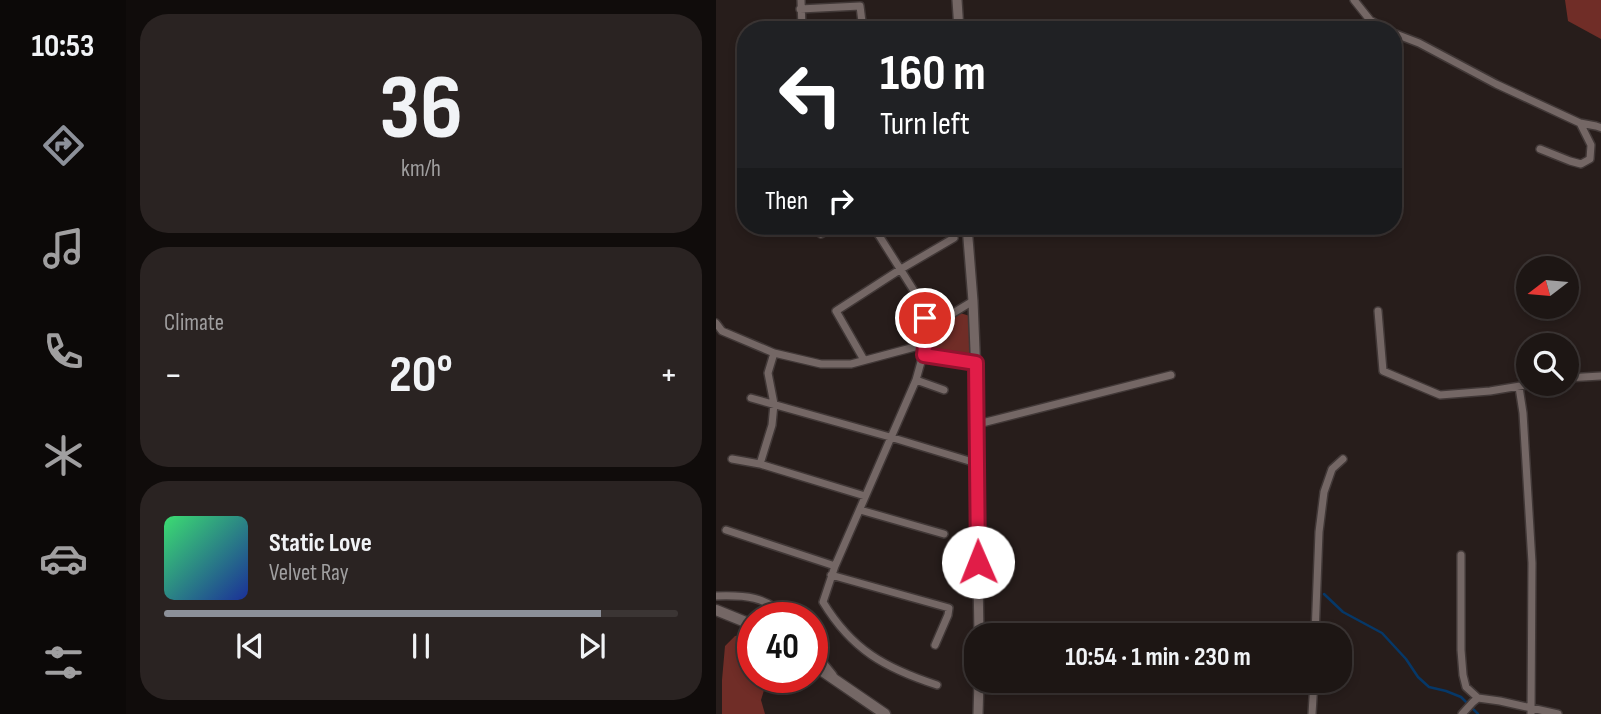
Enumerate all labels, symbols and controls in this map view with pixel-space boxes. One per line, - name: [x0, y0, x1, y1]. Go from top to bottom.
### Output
- text: 10:53: [32, 27, 94, 66]
- text: 160 m: [880, 45, 986, 104]
- icon: left: [765, 49, 856, 140]
- text: 36: [379, 55, 463, 164]
- text: Turn left: [880, 105, 970, 144]
- icon: directions: [39, 121, 88, 170]
- text: km/h: [401, 155, 441, 183]
- icon: right: [822, 182, 860, 220]
- text: Then: [765, 186, 808, 217]
- icon: music: [39, 224, 88, 273]
- north arrow: [1516, 256, 1579, 318]
- map controls: [1516, 256, 1579, 396]
- pin: [895, 288, 955, 348]
- icon: arrive: [906, 299, 944, 337]
- text: Climate: [164, 309, 224, 337]
- icon: phone: [39, 327, 88, 376]
- button: search: [1516, 333, 1579, 396]
- text: 20°: [389, 344, 453, 407]
- text: −: [164, 353, 183, 398]
- text: +: [659, 353, 678, 398]
- icon: climate: [39, 431, 88, 480]
- position arrow: [941, 525, 1015, 599]
- text: Static Love: [269, 528, 372, 559]
- icon: car: [39, 534, 88, 583]
- text: Velvet Ray: [269, 559, 349, 587]
- speed limit sign: 40: [737, 602, 828, 693]
- icon: previous: [231, 627, 269, 665]
- icon: pause: [402, 627, 440, 665]
- icon: next: [573, 627, 611, 665]
- icon: filters: [39, 638, 88, 687]
- text: 10:54 · 1 min · 230 m: [1065, 642, 1251, 673]

